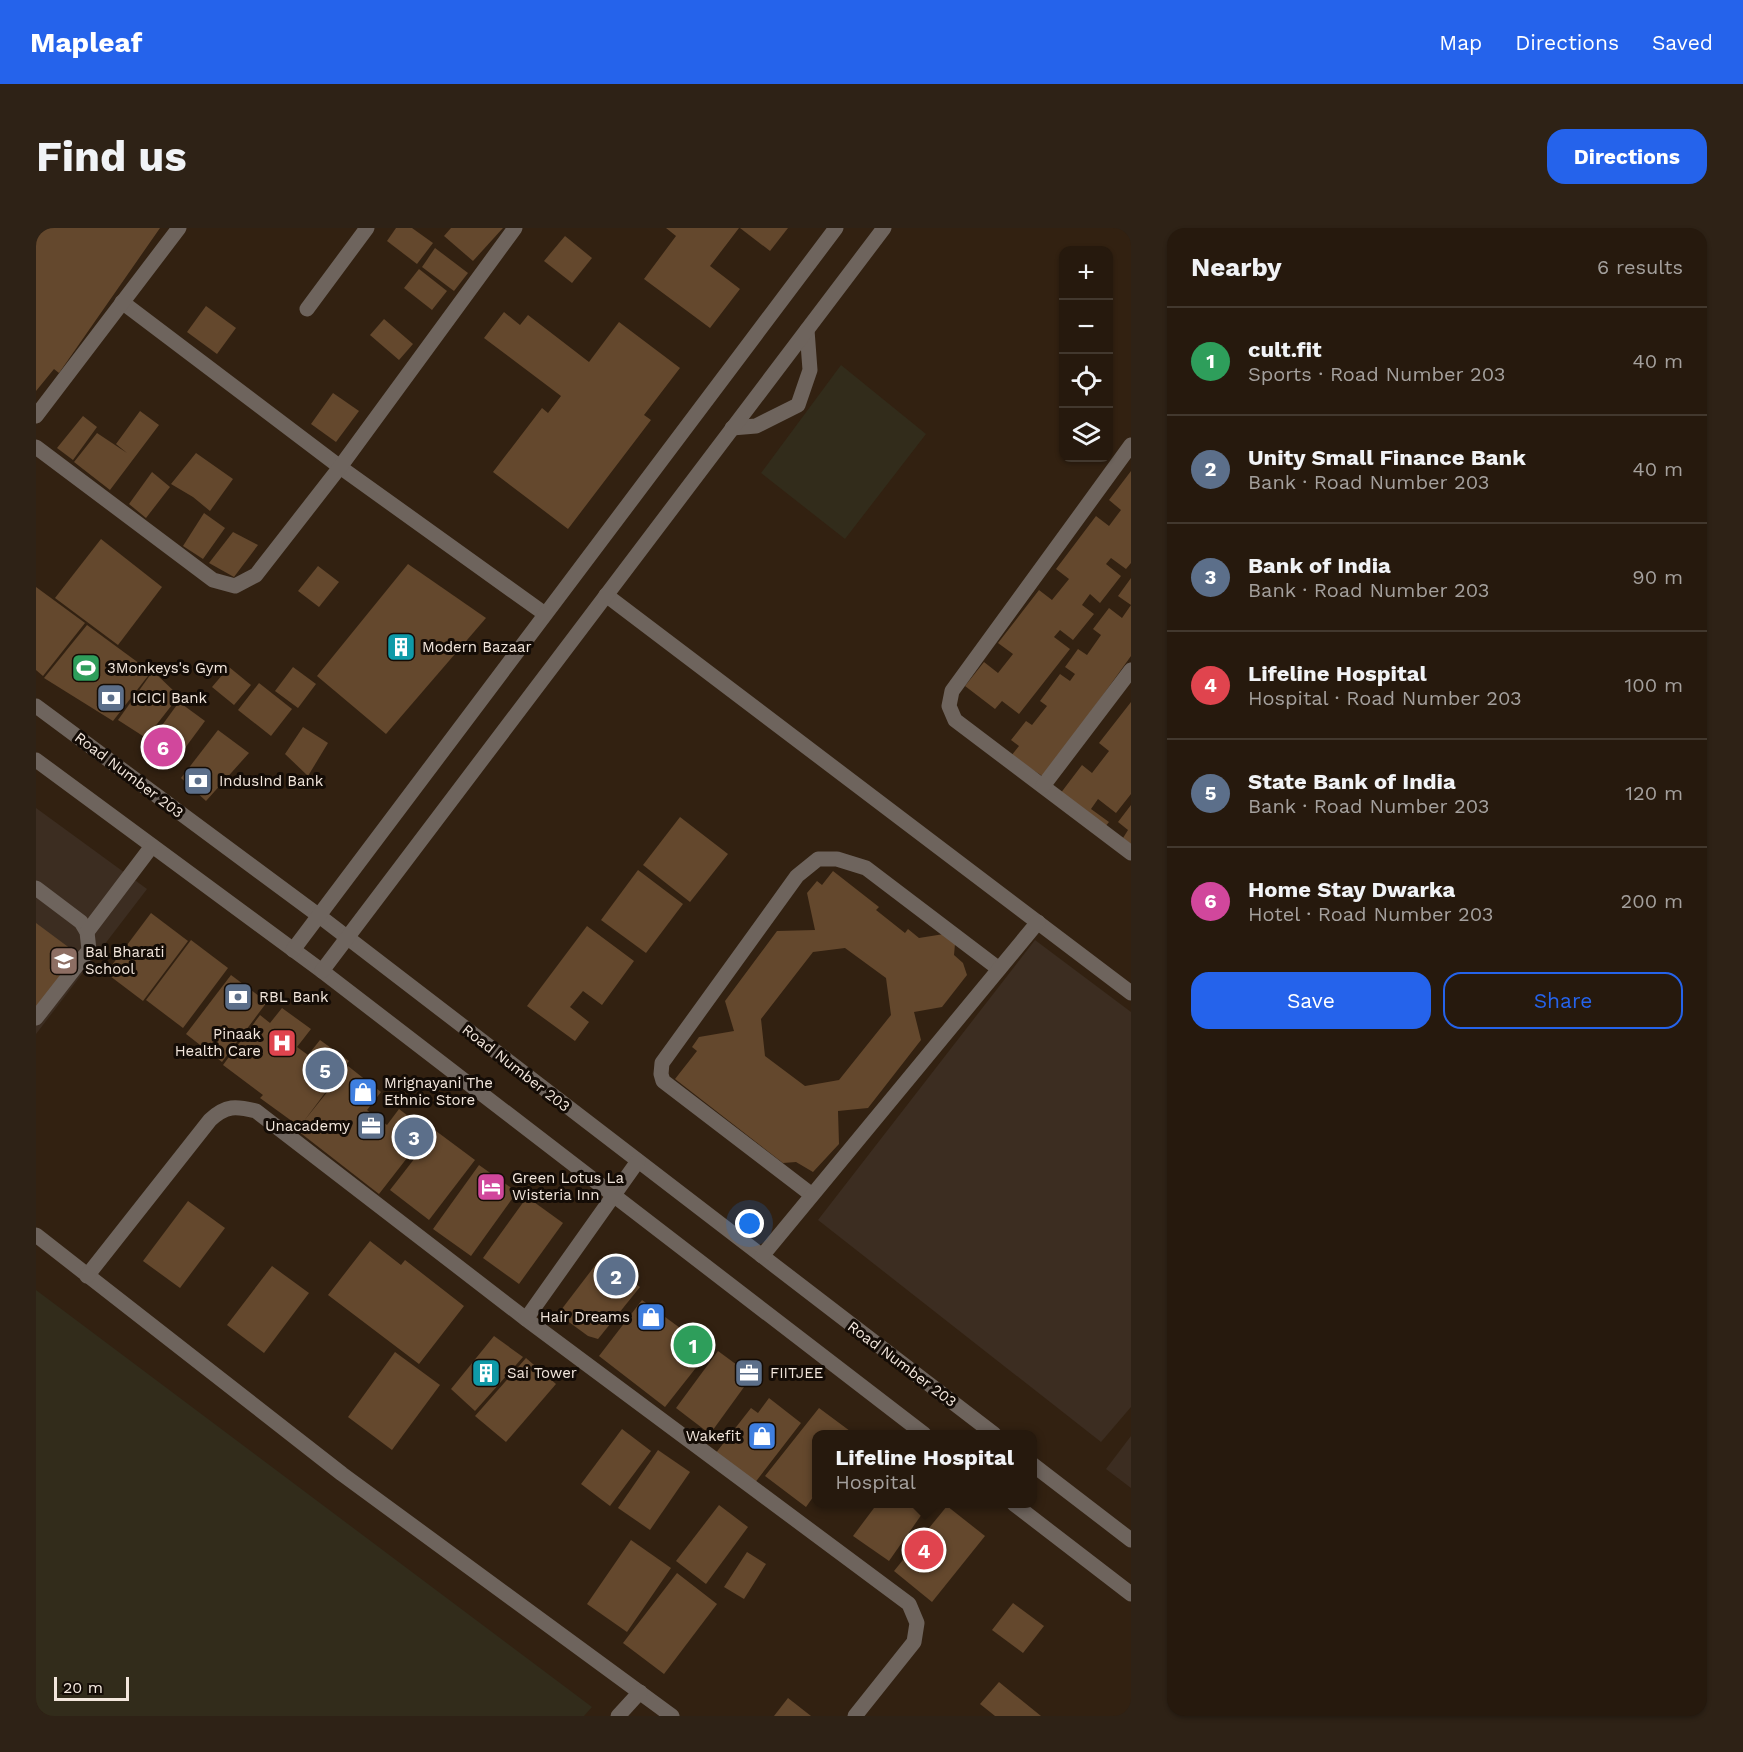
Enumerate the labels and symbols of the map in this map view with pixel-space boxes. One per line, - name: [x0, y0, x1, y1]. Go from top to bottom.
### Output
- building icon: Modern Bazaar: [385, 631, 417, 663]
- place label: Modern Bazaar: [422, 638, 532, 656]
- sports icon: 3Monkeys's Gym: [70, 652, 102, 684]
- place label: 3Monkeys's Gym: [107, 659, 228, 677]
- bank icon: ICICI Bank: [95, 682, 127, 714]
- place label: ICICI Bank: [132, 689, 208, 707]
- pin: 6: [144, 724, 182, 770]
- street label: Road Number 203: [71, 728, 187, 822]
- bank icon: IndusInd Bank: [182, 765, 214, 797]
- place label: IndusInd Bank: [219, 772, 324, 790]
- place label: Bal Bharati School: [85, 943, 164, 978]
- school or university icon: Bal Bharati School: [48, 945, 80, 977]
- bank icon: RBL Bank: [222, 981, 254, 1013]
- place label: RBL Bank: [259, 988, 329, 1006]
- street label: Road Number 203: [459, 1020, 573, 1116]
- place label: Pinaak Health Care: [175, 1025, 261, 1060]
- hospital icon: Pinaak Health Care: [266, 1027, 298, 1059]
- pin: 5: [306, 1048, 344, 1092]
- place label: Mrignayani The Ethnic Store: [384, 1074, 493, 1109]
- shop icon: Mrignayani The Ethnic Store: [347, 1076, 379, 1108]
- office icon: Unacademy: [355, 1110, 387, 1142]
- pin: 3: [394, 1114, 434, 1160]
- place label: Unacademy: [265, 1117, 350, 1135]
- place label: Green Lotus La Wisteria Inn: [512, 1169, 625, 1204]
- hotel icon: Green Lotus La Wisteria Inn: [475, 1171, 507, 1203]
- your location: [735, 1209, 764, 1238]
- pin: 2: [596, 1254, 636, 1298]
- shop icon: Hair Dreams: [635, 1301, 667, 1333]
- place label: Hair Dreams: [540, 1308, 630, 1326]
- street label: Road Number 203: [844, 1317, 960, 1411]
- pin: 1: [674, 1322, 712, 1368]
- building icon: Sai Tower: [470, 1357, 502, 1389]
- office icon: FIITJEE: [733, 1357, 765, 1389]
- place label: Sai Tower: [507, 1364, 577, 1382]
- place label: FIITJEE: [770, 1364, 823, 1382]
- shop icon: Wakefit: [746, 1420, 778, 1452]
- place label: Wakefit: [686, 1427, 742, 1445]
- pin: 4: [904, 1528, 944, 1572]
- scale bar: [54, 1674, 129, 1702]

